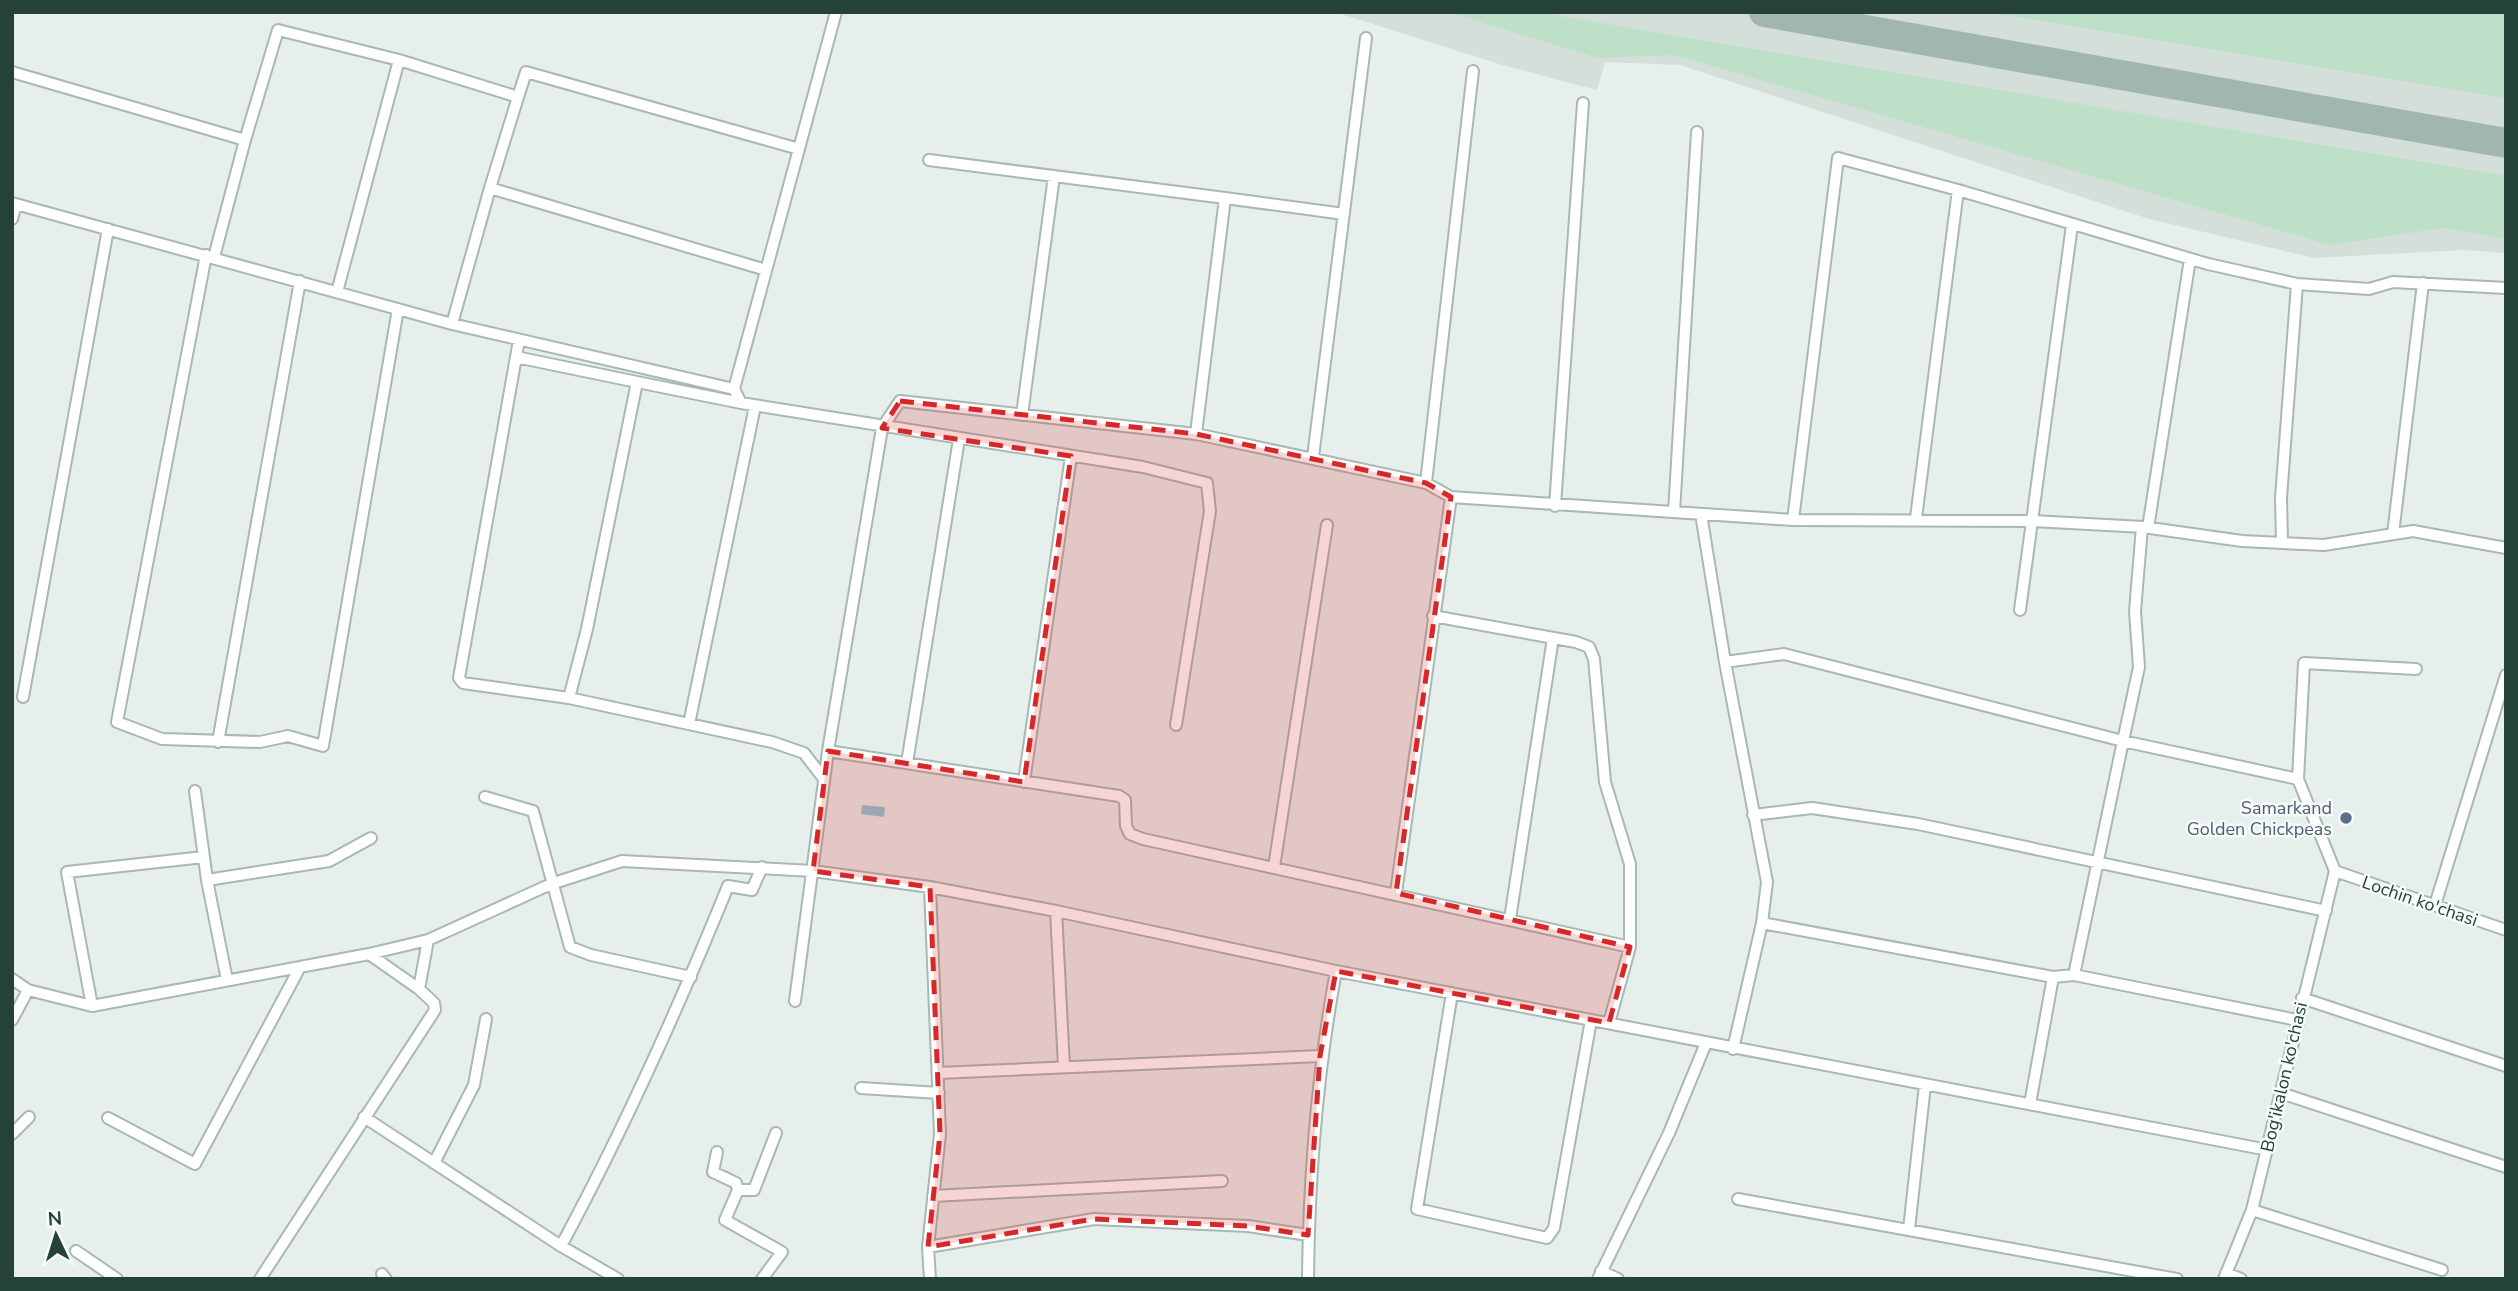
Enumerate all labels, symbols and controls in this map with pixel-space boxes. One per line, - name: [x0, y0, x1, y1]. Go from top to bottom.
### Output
- place label: Samarkand Golden Chickpeas: [2187, 796, 2332, 841]
- marker: Samarkand Golden Chickpeas: [2338, 810, 2354, 826]
- street label: Lochin ko'chasi: [2359, 870, 2481, 932]
- street label: Bog'ikalon ko'chasi: [2255, 1000, 2313, 1154]
- north arrow: [21, 1200, 91, 1270]
- text: N: [47, 1206, 63, 1233]

